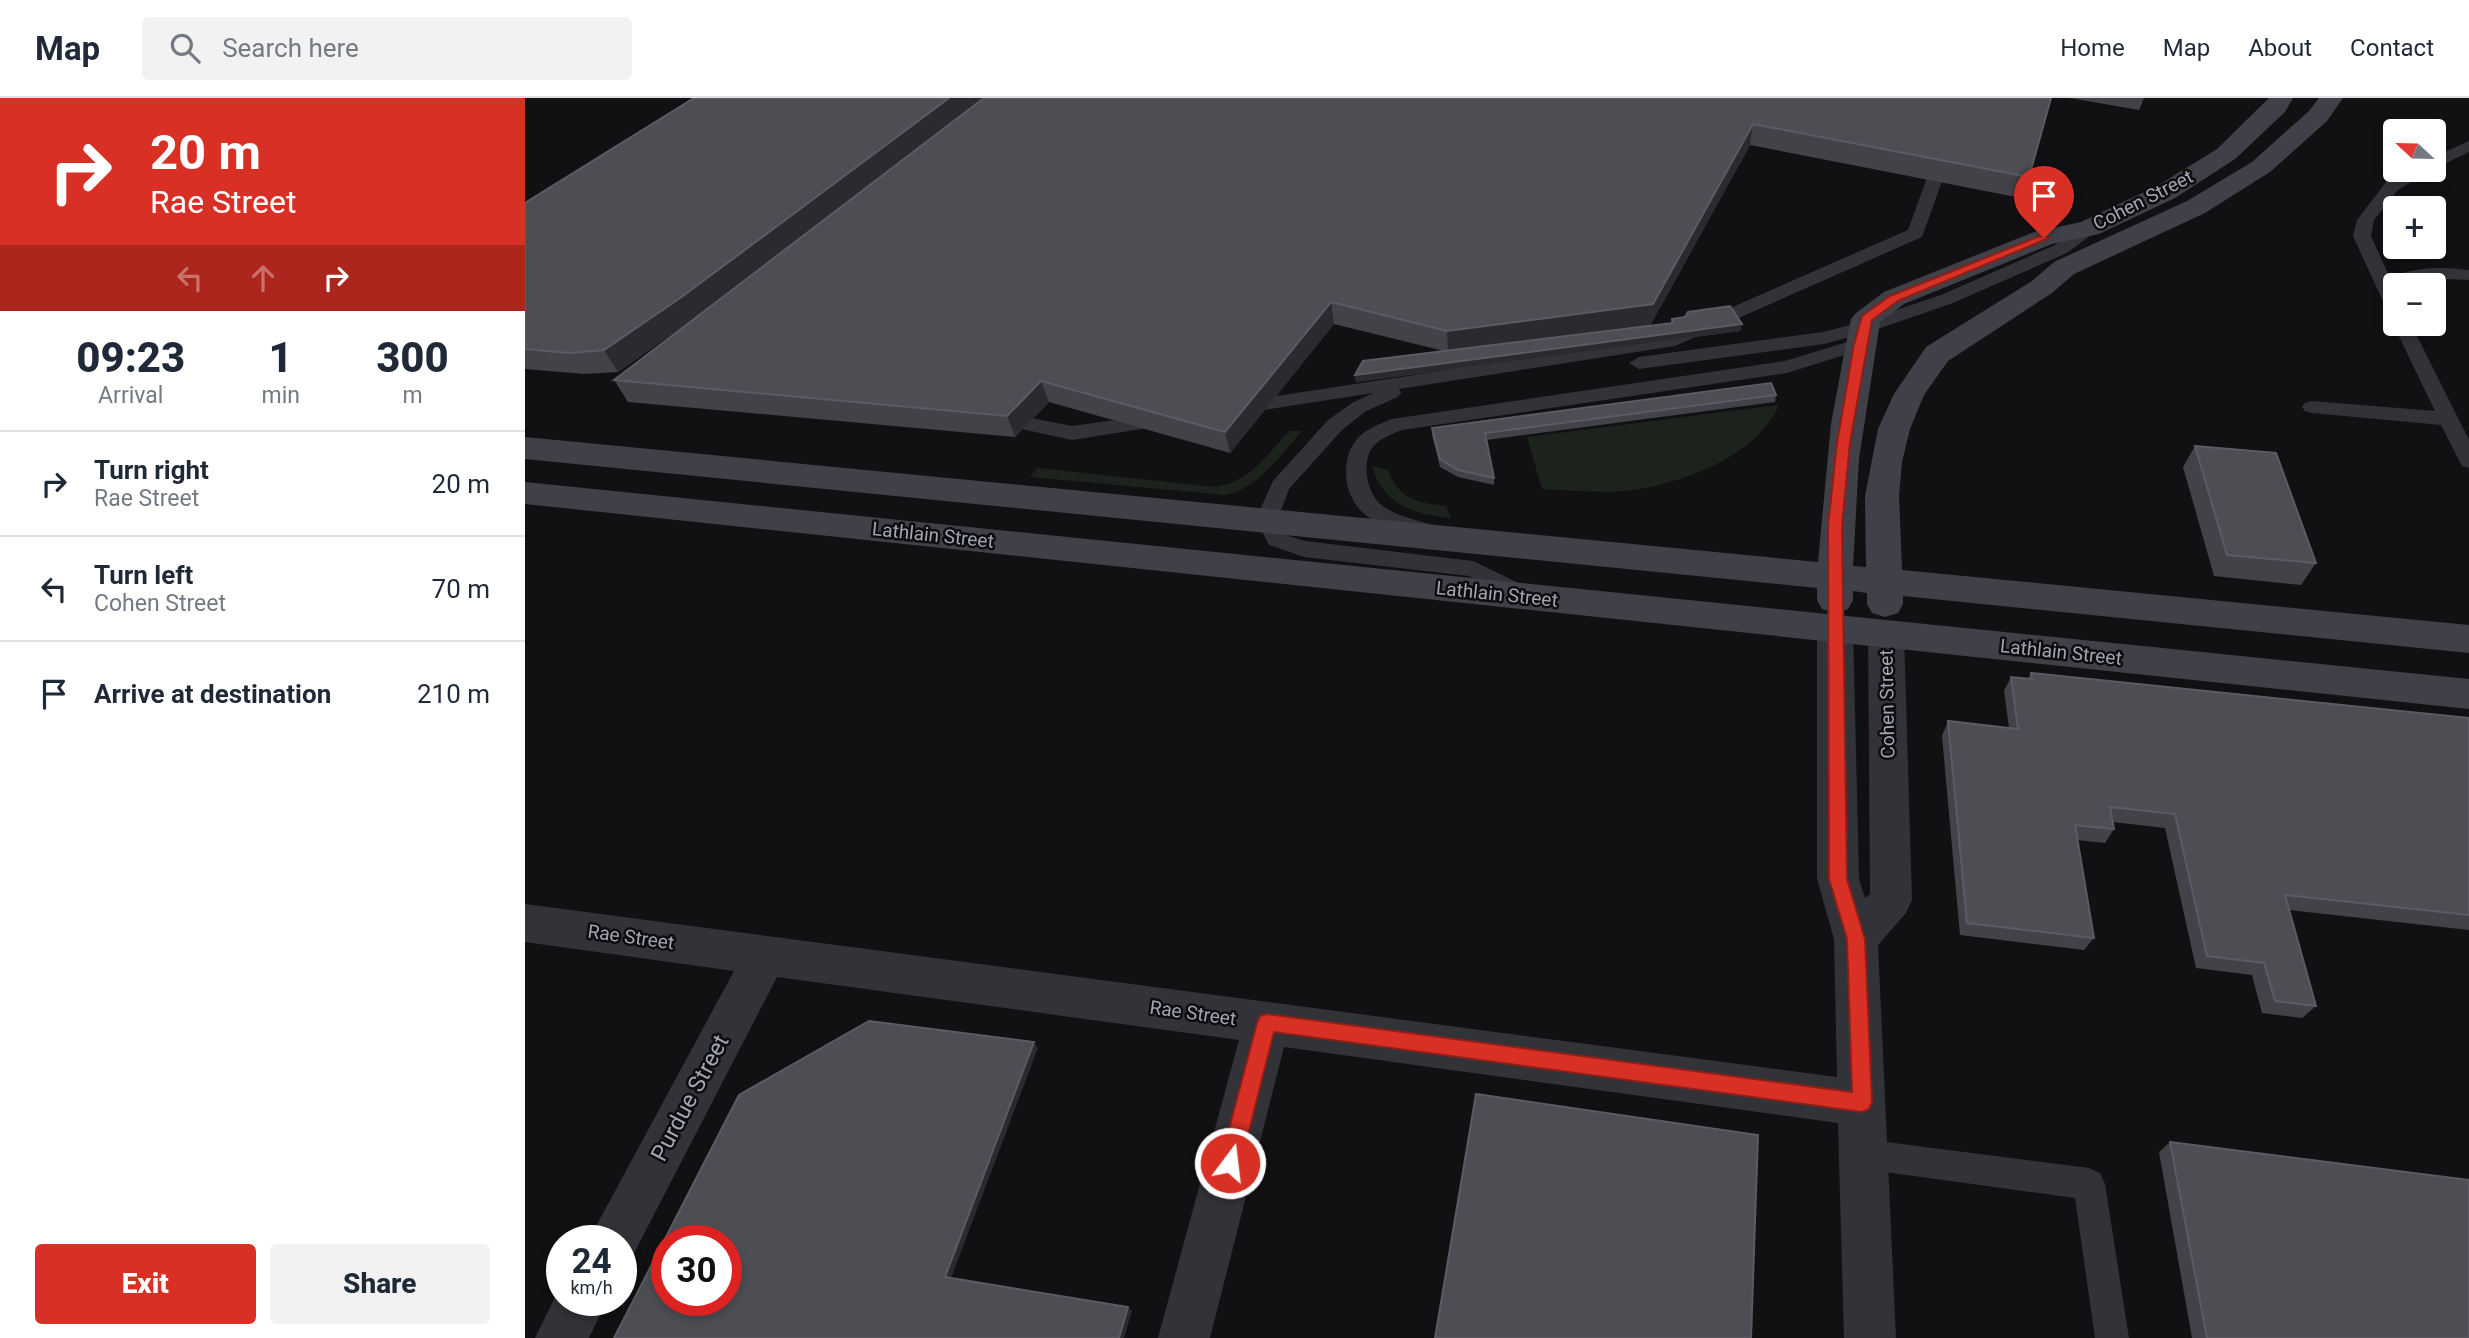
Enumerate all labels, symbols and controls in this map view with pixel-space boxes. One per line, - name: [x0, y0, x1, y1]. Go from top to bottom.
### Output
- search box: [142, 17, 632, 80]
- text: Map: [35, 29, 100, 68]
- icon: search: [166, 29, 204, 67]
- text: Search here: [222, 33, 359, 63]
- text: Home: [2060, 34, 2125, 62]
- text: Map: [2163, 34, 2210, 62]
- text: About: [2248, 34, 2312, 62]
- text: Contact: [2350, 34, 2434, 62]
- north arrow: [2383, 119, 2447, 182]
- map controls: [2383, 119, 2446, 336]
- text: 20 m: [150, 124, 261, 181]
- icon: right: [35, 126, 126, 217]
- street label: Cohen Street: [2089, 165, 2197, 235]
- pin: [2014, 166, 2074, 238]
- icon: arrive: [2025, 177, 2063, 215]
- text: Rae Street: [150, 183, 296, 221]
- button: +: [2383, 196, 2446, 259]
- icon: left: [171, 259, 209, 297]
- icon: ahead: [244, 259, 282, 297]
- icon: right: [317, 259, 355, 297]
- button: −: [2383, 273, 2446, 336]
- text: 09:23: [76, 333, 185, 382]
- text: 1: [269, 333, 293, 382]
- text: 300: [376, 333, 449, 382]
- text: Arrival: [98, 382, 163, 409]
- text: min: [261, 382, 300, 409]
- text: m: [402, 382, 423, 409]
- text: Turn right: [94, 455, 209, 485]
- icon: right: [35, 465, 73, 503]
- text: 20 m: [432, 469, 490, 499]
- text: Rae Street: [94, 485, 199, 512]
- street label: Lathlain Street: [871, 517, 995, 553]
- text: Turn left: [94, 560, 193, 590]
- icon: left: [35, 570, 73, 608]
- text: 70 m: [432, 574, 490, 604]
- street label: Lathlain Street: [1435, 576, 1559, 612]
- text: Cohen Street: [94, 590, 226, 617]
- street label: Lathlain Street: [1999, 634, 2123, 670]
- street label: Cohen Street: [1875, 649, 1899, 759]
- icon: arrive: [35, 675, 73, 713]
- text: Arrive at destination: [94, 679, 331, 709]
- text: 210 m: [417, 679, 490, 709]
- street label: Rae Street: [586, 920, 676, 954]
- street label: Rae Street: [1148, 996, 1238, 1030]
- street label: Purdue Street: [645, 1030, 735, 1166]
- position arrow: [1193, 1126, 1267, 1200]
- speed limit sign: 30: [651, 1225, 742, 1316]
- text: 24: [571, 1241, 612, 1282]
- button: Exit: [35, 1244, 256, 1324]
- button: Share: [270, 1244, 490, 1324]
- text: km/h: [570, 1277, 613, 1298]

